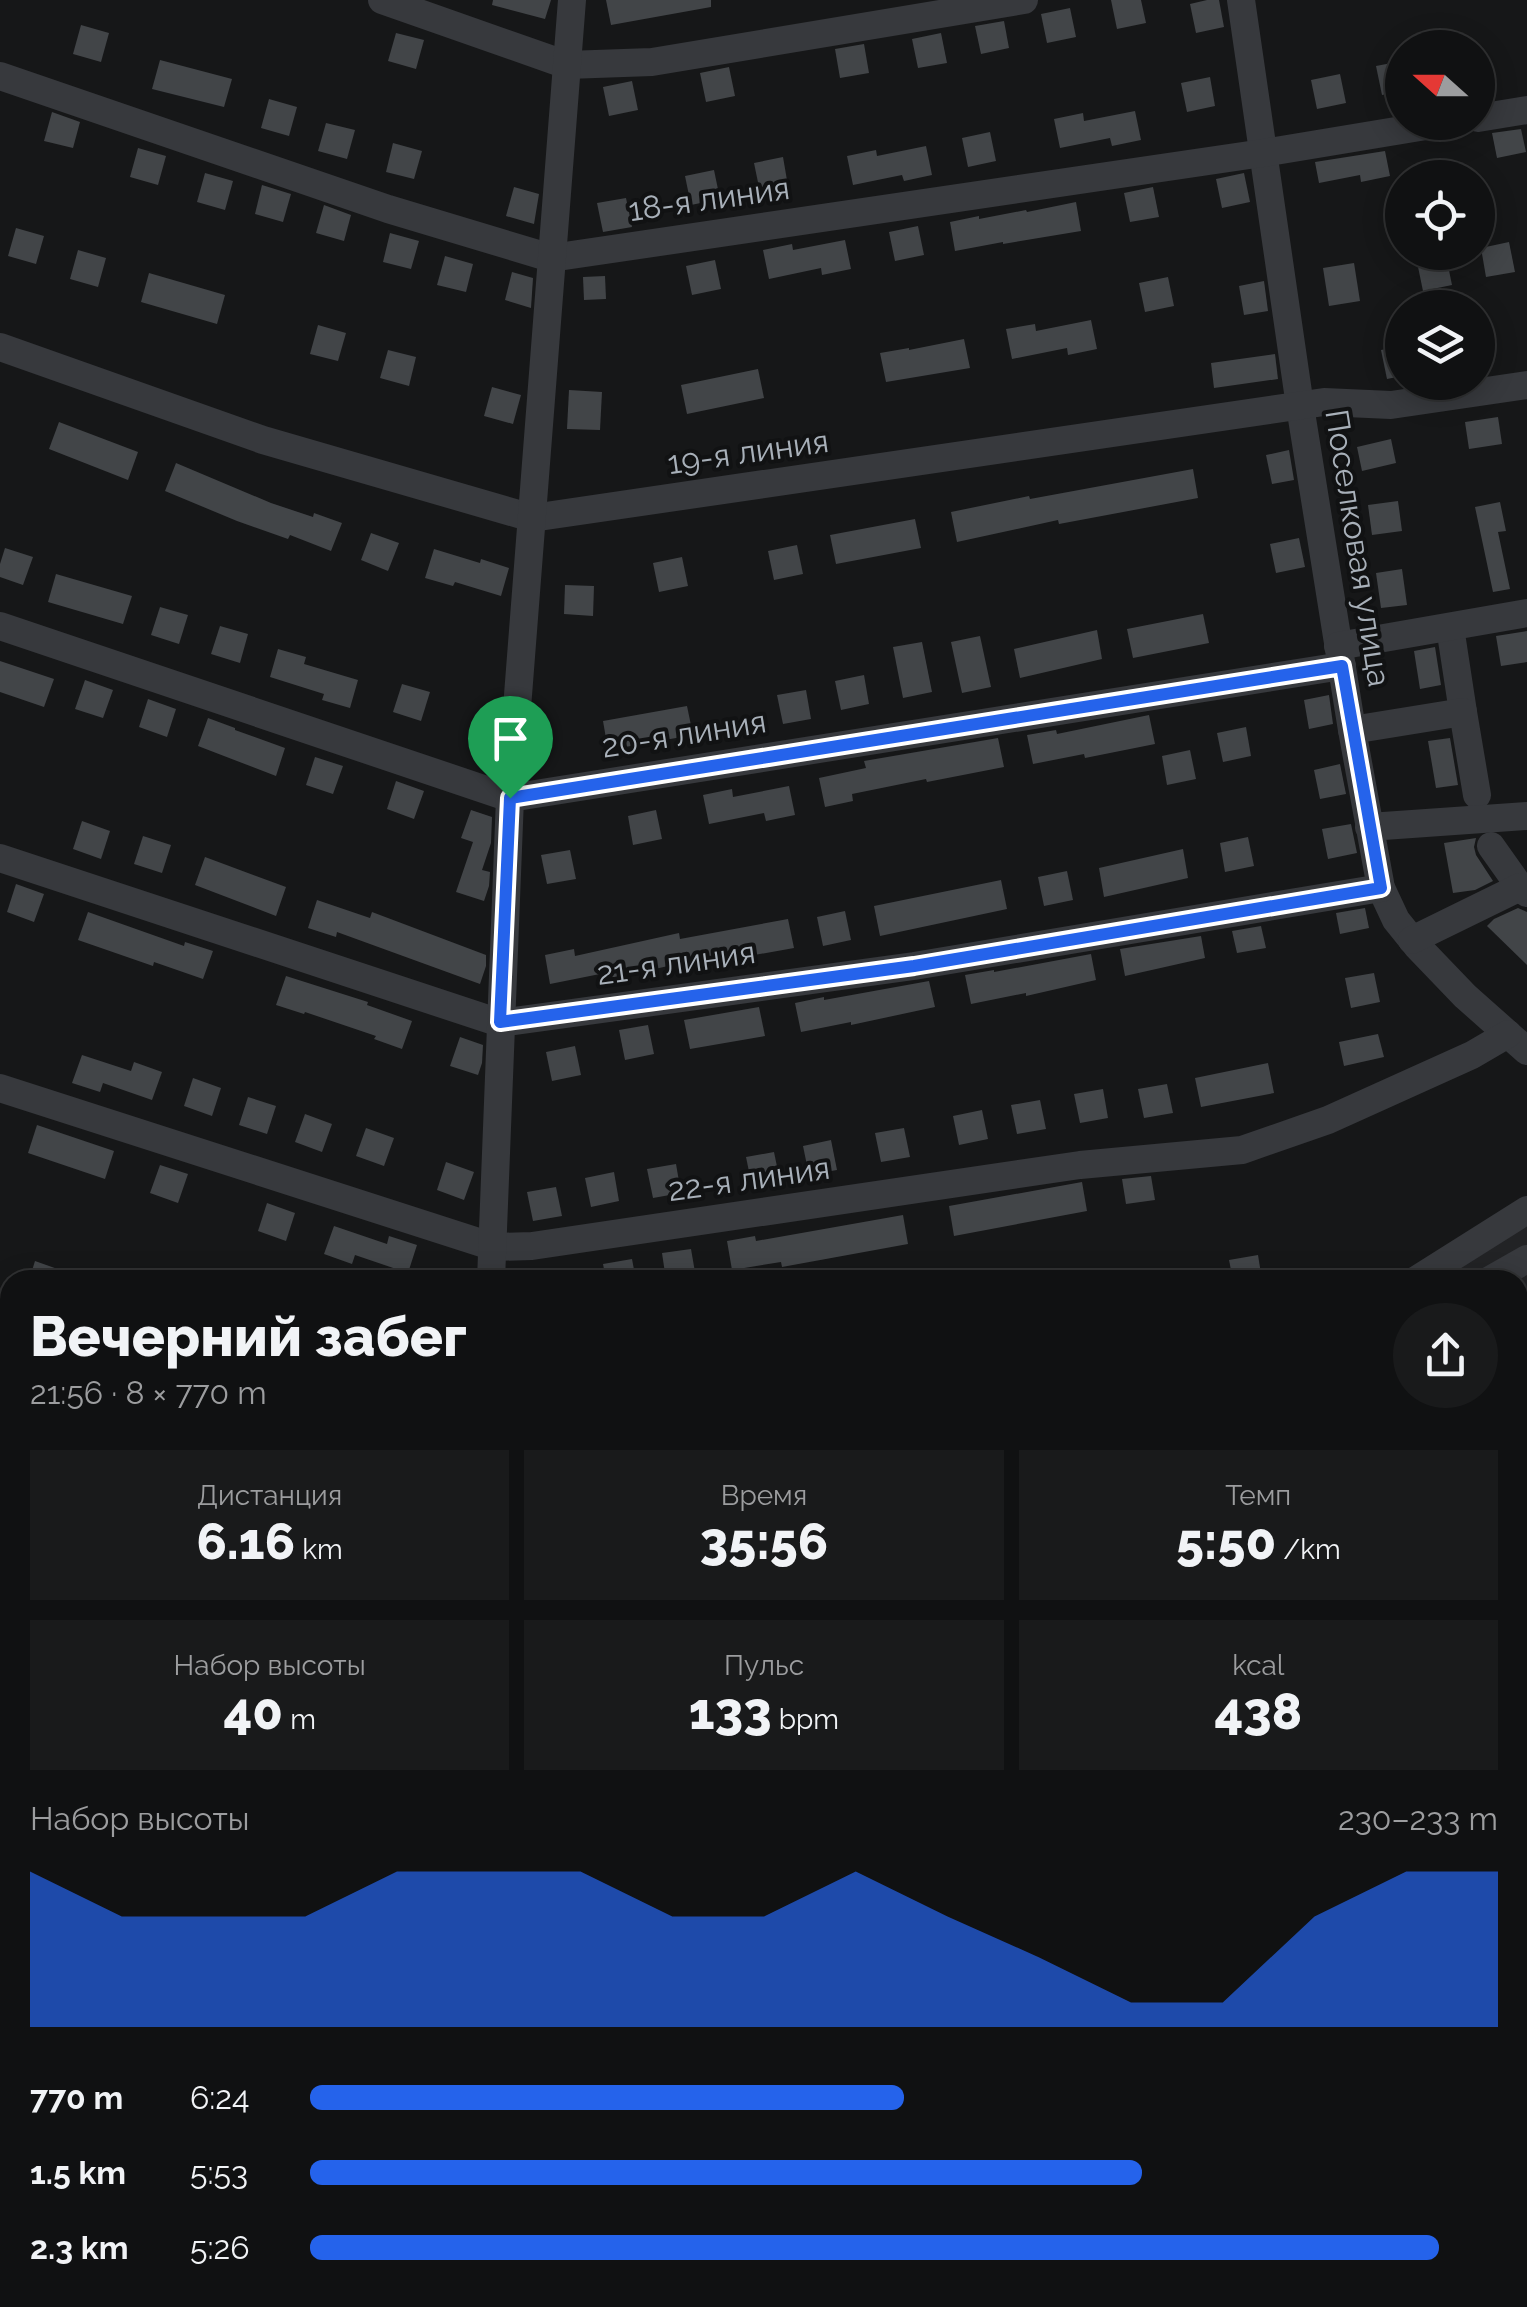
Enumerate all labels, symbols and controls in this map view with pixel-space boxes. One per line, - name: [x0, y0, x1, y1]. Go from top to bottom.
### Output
- north arrow: [1385, 30, 1495, 140]
- map controls: [1385, 30, 1495, 400]
- button: locate: [1385, 160, 1495, 270]
- street label: 18-я линия: [626, 169, 792, 228]
- button: layers: [1385, 290, 1495, 400]
- street label: Поселковая улица: [1318, 407, 1399, 689]
- street label: 19-я линия: [665, 422, 831, 481]
- pin: [468, 696, 553, 799]
- street label: 20-я линия: [599, 702, 769, 765]
- icon: arrive: [483, 711, 538, 766]
- street label: 21-я линия: [594, 933, 758, 992]
- street label: 22-я линия: [666, 1149, 832, 1208]
- button: share: [1393, 1303, 1498, 1408]
- text: Вечерний забег: [30, 1304, 467, 1369]
- text: 21:56 · 8 × 770 m: [30, 1374, 267, 1411]
- text: Дистанция: [197, 1479, 342, 1512]
- text: Время: [721, 1479, 807, 1512]
- text: Темп: [1225, 1479, 1291, 1512]
- text: 6.16: [196, 1512, 295, 1571]
- text: 35:56: [700, 1512, 828, 1571]
- text: 5:50: [1176, 1512, 1276, 1571]
- text: km: [295, 1533, 343, 1566]
- text: /km: [1276, 1533, 1341, 1566]
- text: Набор высоты: [174, 1649, 366, 1682]
- text: Пульс: [724, 1649, 804, 1682]
- text: kcal: [1232, 1649, 1285, 1682]
- text: 40: [223, 1682, 283, 1741]
- text: 133: [689, 1682, 772, 1741]
- text: 438: [1214, 1682, 1302, 1741]
- text: m: [283, 1703, 316, 1736]
- text: bpm: [772, 1703, 839, 1736]
- text: Набор высоты: [30, 1800, 250, 1837]
- text: 230–233 m: [1338, 1800, 1498, 1837]
- text: 770 m: [30, 2079, 123, 2116]
- text: 6:24: [190, 2079, 249, 2116]
- text: 1.5 km: [30, 2154, 126, 2191]
- text: 5:53: [190, 2154, 248, 2191]
- text: 2.3 km: [30, 2229, 128, 2266]
- text: 5:26: [190, 2229, 249, 2266]

